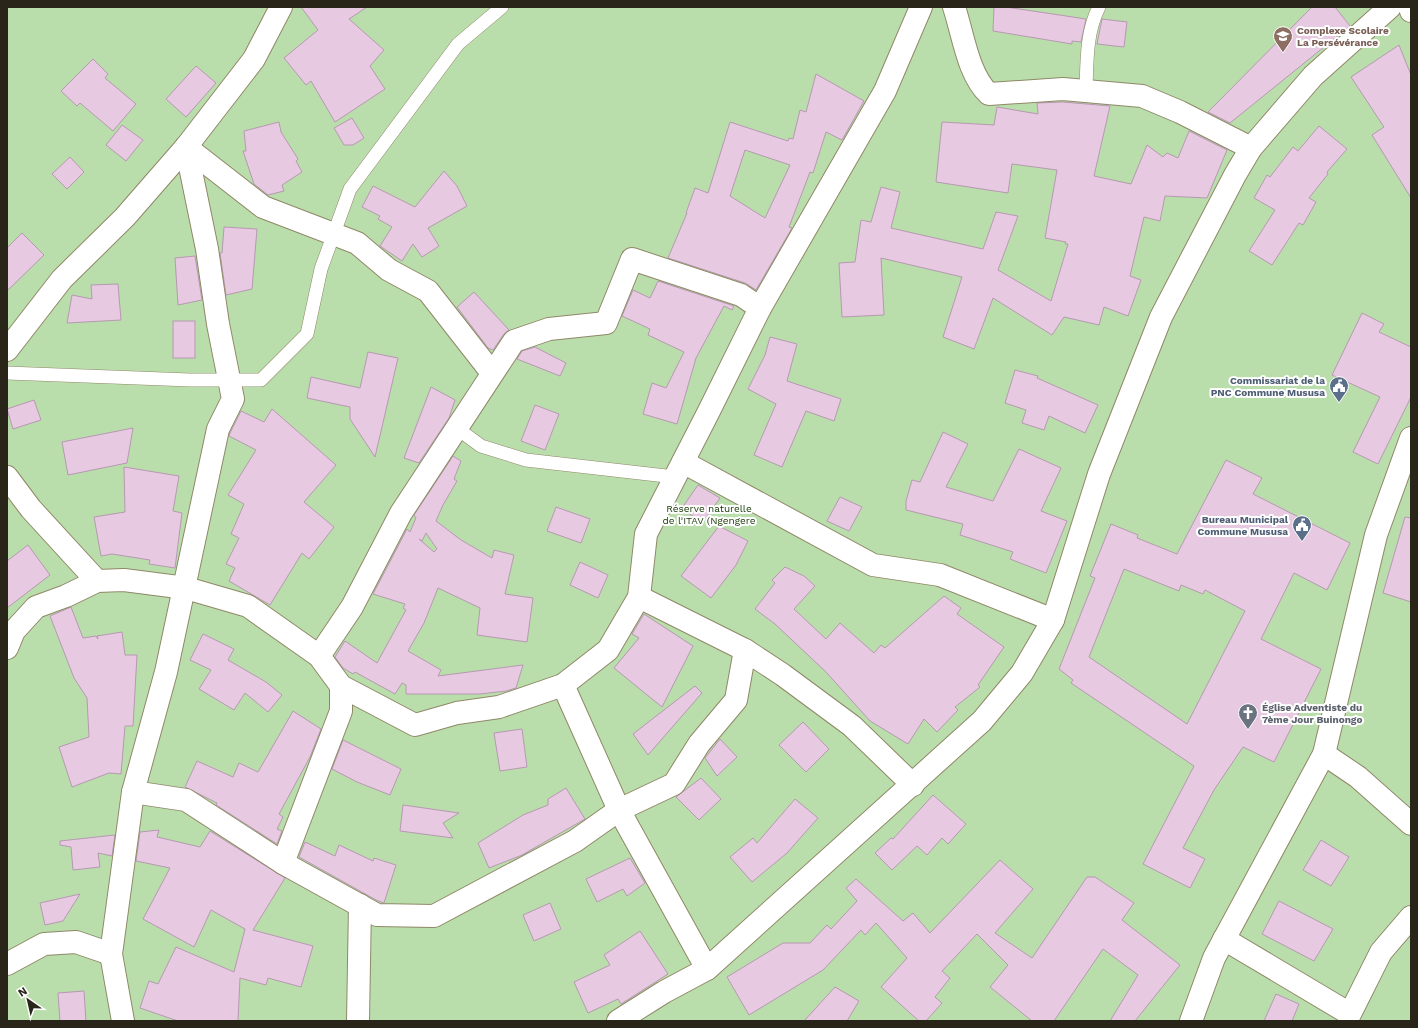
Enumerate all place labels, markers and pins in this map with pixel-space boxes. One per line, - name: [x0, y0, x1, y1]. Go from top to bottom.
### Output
- school or university icon: Complexe Scolaire La Persévérance: [1272, 25, 1294, 53]
- place label: Complexe Scolaire La Persévérance: [1297, 25, 1389, 48]
- place label: Commissariat de la PNC Commune Mususa: [1211, 375, 1325, 398]
- public building icon: Commissariat de la PNC Commune Mususa: [1328, 375, 1350, 403]
- place label: Bureau Municipal Commune Mususa: [1197, 514, 1289, 537]
- public building icon: Bureau Municipal Commune Mususa: [1291, 514, 1313, 542]
- church icon: Église Adventiste du 7ème Jour Buinongo: [1237, 702, 1259, 730]
- place label: Église Adventiste du 7ème Jour Buinongo: [1262, 702, 1362, 725]

